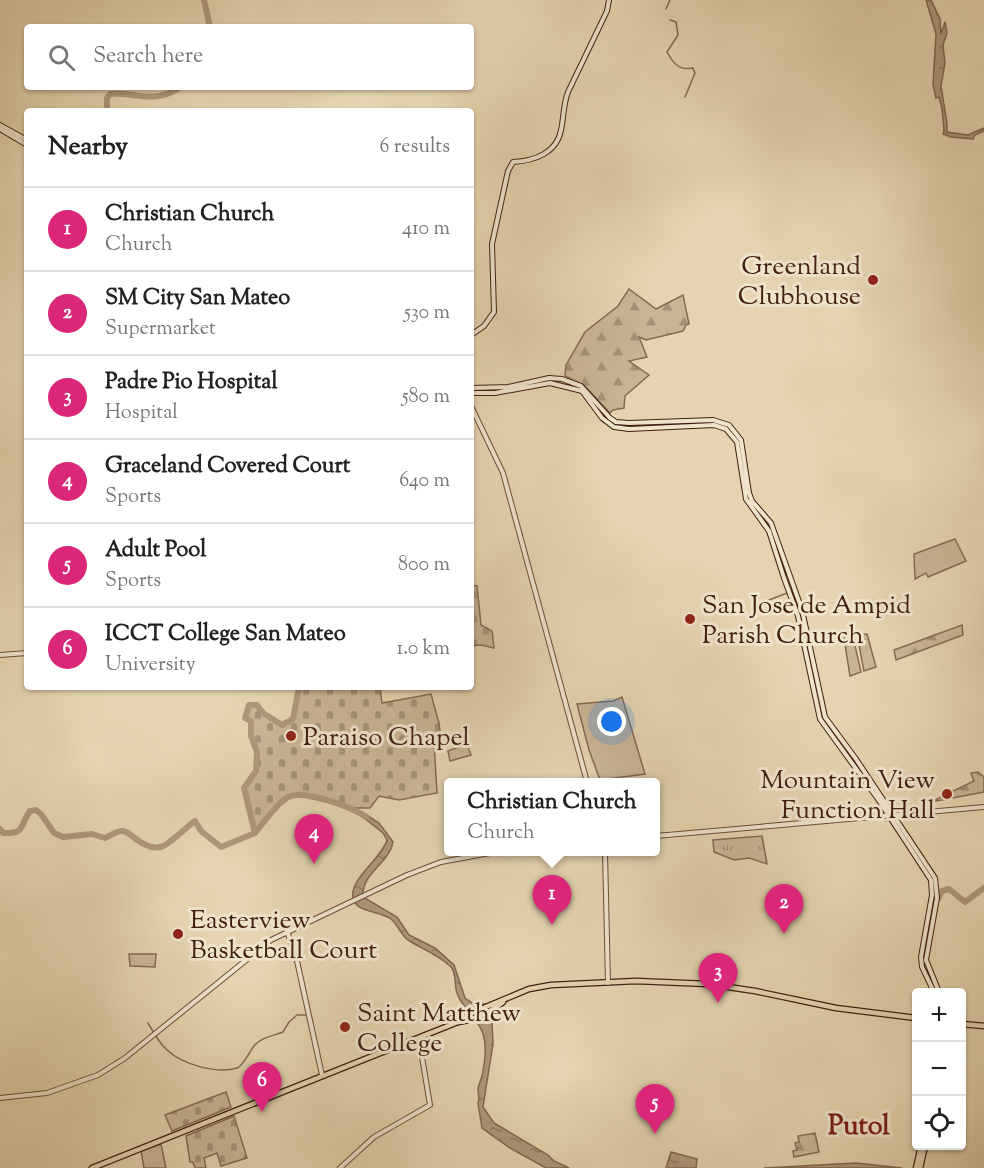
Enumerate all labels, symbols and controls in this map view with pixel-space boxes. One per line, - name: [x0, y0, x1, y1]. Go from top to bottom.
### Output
- search box: [24, 24, 474, 90]
- icon: search: [45, 41, 78, 74]
- text: Search here: [93, 41, 203, 73]
- text: Nearby: [48, 129, 128, 166]
- text: 6 results: [380, 133, 450, 162]
- text: Christian Church: [105, 199, 274, 231]
- text: 1: [64, 215, 71, 244]
- text: 410 m: [402, 215, 450, 244]
- text: Church: [105, 231, 172, 260]
- place label: Greenland Clubhouse: [738, 249, 861, 316]
- marker: Greenland Clubhouse: [866, 273, 880, 287]
- text: SM City San Mateo: [105, 283, 290, 315]
- text: 2: [63, 299, 72, 328]
- text: 530 m: [404, 299, 450, 328]
- text: Supermarket: [105, 315, 216, 344]
- text: Padre Pio Hospital: [105, 367, 278, 399]
- text: 3: [63, 383, 72, 412]
- text: 580 m: [402, 383, 450, 412]
- text: Hospital: [105, 399, 178, 428]
- text: Graceland Covered Court: [105, 451, 350, 483]
- text: 4: [62, 467, 73, 496]
- text: 640 m: [399, 467, 450, 496]
- text: Sports: [105, 483, 161, 512]
- text: Adult Pool: [105, 535, 206, 567]
- text: 5: [64, 551, 71, 580]
- text: 800 m: [398, 551, 450, 580]
- text: Sports: [105, 567, 161, 596]
- place label: San Jose de Ampid Parish Church: [702, 588, 911, 655]
- marker: San Jose de Ampid Parish Church: [683, 612, 697, 626]
- text: ICCT College San Mateo: [105, 619, 346, 651]
- text: 6: [63, 635, 72, 664]
- text: 1.0 km: [396, 635, 450, 664]
- text: University: [105, 651, 196, 680]
- your location: [597, 707, 626, 736]
- place label: Paraiso Chapel: [303, 720, 470, 757]
- marker: Paraiso Chapel: [284, 729, 298, 743]
- place label: Mountain View Function Hall: [760, 763, 935, 830]
- popup: [444, 778, 660, 856]
- text: Christian Church: [467, 787, 637, 819]
- marker: Mountain View Function Hall: [940, 787, 954, 801]
- pin: 4: [294, 814, 334, 864]
- text: Church: [467, 819, 535, 848]
- pin: 1: [532, 876, 572, 925]
- pin: 2: [764, 884, 804, 934]
- place label: Easterview Basketball Court: [190, 903, 377, 970]
- marker: Easterview Basketball Court: [171, 927, 185, 941]
- pin: 3: [698, 954, 738, 1003]
- map controls: [912, 988, 966, 1150]
- button: +: [912, 988, 966, 1042]
- place label: Saint Matthew College: [357, 996, 521, 1063]
- marker: Saint Matthew College: [338, 1020, 352, 1034]
- button: −: [912, 1042, 966, 1096]
- pin: 6: [242, 1062, 282, 1112]
- pin: 5: [636, 1084, 674, 1134]
- button: locate: [912, 1096, 966, 1150]
- district label: Putol: [828, 1108, 890, 1147]

